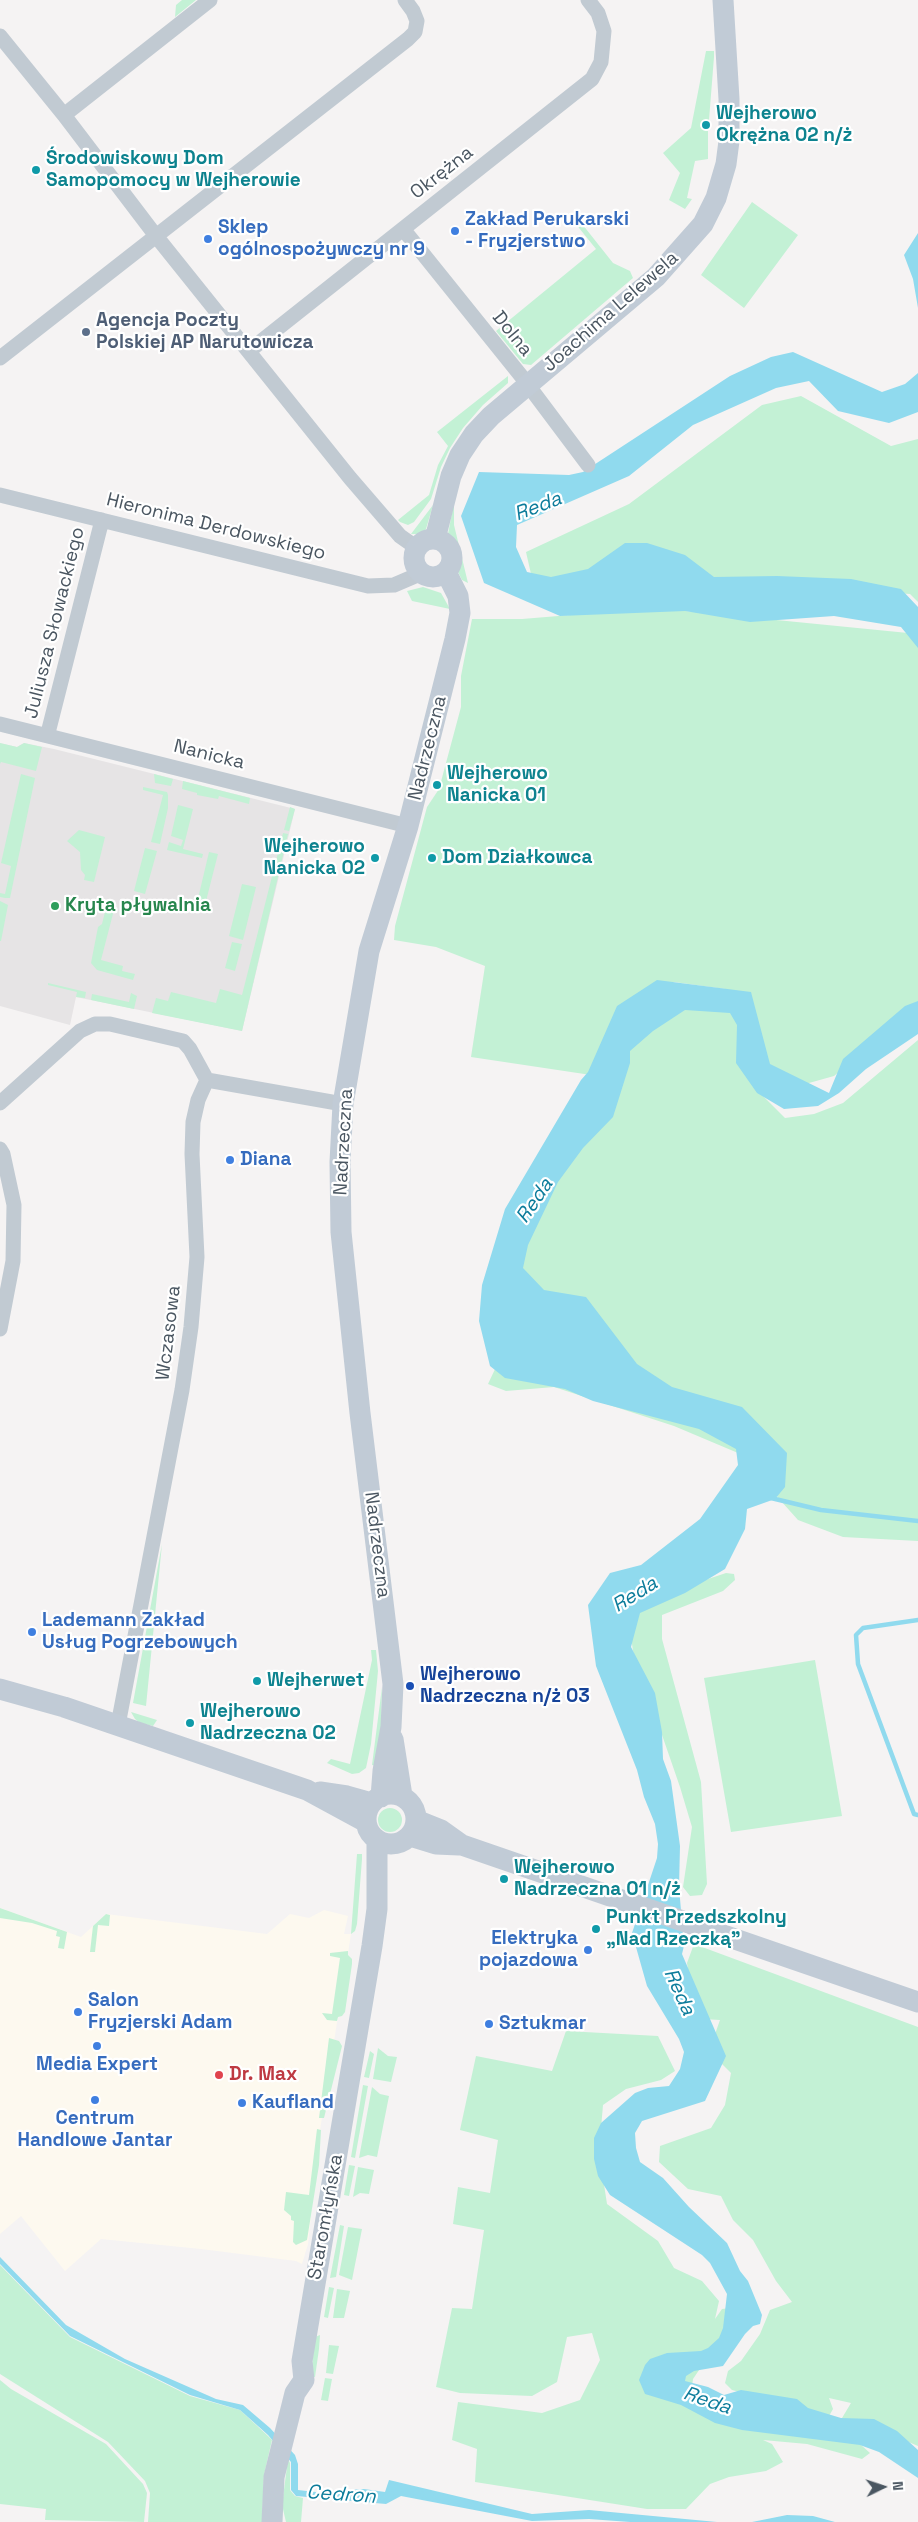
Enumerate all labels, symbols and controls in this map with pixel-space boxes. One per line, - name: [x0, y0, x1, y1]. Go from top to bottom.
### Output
- place label: Wejherowo Okrężna 02 n/ż: [716, 103, 852, 147]
- marker: Wejherowo Okrężna 02 n/ż: [700, 119, 712, 131]
- street label: Okrężna: [406, 142, 478, 204]
- place label: Środowiskowy Dom Samopomocy w Wejherowie: [46, 148, 301, 192]
- marker: Środowiskowy Dom Samopomocy w Wejherowie: [30, 164, 42, 176]
- place label: Zakład Perukarski - Fryzjerstwo: [465, 209, 629, 253]
- place label: Sklep ogólnospożywczy nr 9: [218, 217, 425, 261]
- marker: Zakład Perukarski - Fryzjerstwo: [449, 225, 461, 237]
- marker: Sklep ogólnospożywczy nr 9: [202, 233, 214, 245]
- street label: Joachima Lelewela: [539, 247, 683, 377]
- street label: Dolna: [487, 307, 537, 361]
- place label: Agencja Poczty Polskiej AP Narutowicza: [96, 310, 313, 354]
- marker: Agencja Poczty Polskiej AP Narutowicza: [80, 326, 92, 338]
- water label: Reda: [511, 487, 565, 527]
- street label: Hieronima Derdowskiego: [104, 489, 328, 565]
- street label: Juliusza Słowackiego: [20, 525, 90, 721]
- street label: Nadrzeczna: [404, 693, 452, 803]
- street label: Nanicka: [171, 735, 247, 775]
- place label: Wejherowo Nanicka 01: [447, 763, 548, 807]
- marker: Wejherowo Nanicka 01: [431, 779, 443, 791]
- place label: Wejherowo Nanicka 02: [263, 836, 365, 880]
- place label: Dom Działkowca: [442, 847, 592, 869]
- marker: Wejherowo Nanicka 02: [369, 852, 381, 864]
- marker: Dom Działkowca: [426, 852, 438, 864]
- place label: Kryta pływalnia: [65, 895, 211, 917]
- marker: Kryta pływalnia: [49, 900, 61, 912]
- street label: Nadrzeczna: [330, 1088, 358, 1196]
- place label: Diana: [240, 1149, 291, 1171]
- marker: Diana: [224, 1154, 236, 1166]
- water label: Reda: [511, 1174, 559, 1228]
- street label: Wczasowa: [152, 1284, 186, 1382]
- street label: Nadrzeczna: [359, 1491, 395, 1599]
- water label: Reda: [608, 1572, 662, 1618]
- place label: Lademann Zakład Usług Pogrzebowych: [42, 1610, 238, 1654]
- marker: Lademann Zakład Usług Pogrzebowych: [26, 1626, 38, 1638]
- place label: Wejherowo Nadrzeczna n/ż 03: [420, 1664, 590, 1708]
- place label: Wejherwet: [267, 1670, 364, 1692]
- marker: Wejherwet: [251, 1675, 263, 1687]
- marker: Wejherowo Nadrzeczna n/ż 03: [404, 1680, 416, 1692]
- place label: Wejherowo Nadrzeczna 02: [200, 1701, 336, 1745]
- marker: Wejherowo Nadrzeczna 02: [184, 1717, 196, 1729]
- place label: Wejherowo Nadrzeczna 01 n/ż: [514, 1857, 681, 1901]
- marker: Wejherowo Nadrzeczna 01 n/ż: [498, 1873, 510, 1885]
- place label: Punkt Przedszkolny „Nad Rzeczką”: [606, 1907, 787, 1951]
- marker: Punkt Przedszkolny „Nad Rzeczką”: [590, 1923, 602, 1935]
- place label: Elektryka pojazdowa: [479, 1928, 578, 1972]
- marker: Elektryka pojazdowa: [582, 1944, 594, 1956]
- water label: Reda: [658, 1965, 700, 2019]
- place label: Salon Fryzjerski Adam: [88, 1990, 232, 2034]
- marker: Salon Fryzjerski Adam: [72, 2006, 84, 2018]
- place label: Sztukmar: [499, 2013, 586, 2035]
- marker: Sztukmar: [483, 2018, 495, 2030]
- marker: Media Expert: [91, 2040, 103, 2052]
- place label: Media Expert: [36, 2054, 158, 2076]
- place label: Dr. Max: [229, 2064, 297, 2086]
- marker: Dr. Max: [213, 2069, 225, 2081]
- place label: Kaufland: [252, 2092, 334, 2114]
- marker: Centrum Handlowe Jantar: [89, 2094, 101, 2106]
- marker: Kaufland: [236, 2097, 248, 2109]
- place label: Centrum Handlowe Jantar: [17, 2108, 173, 2152]
- street label: Staromłyńska: [304, 2152, 348, 2282]
- water label: Reda: [680, 2382, 734, 2420]
- north arrow: [858, 2462, 908, 2512]
- water label: Cedron: [306, 2481, 376, 2509]
- text: N: [889, 2481, 907, 2491]

